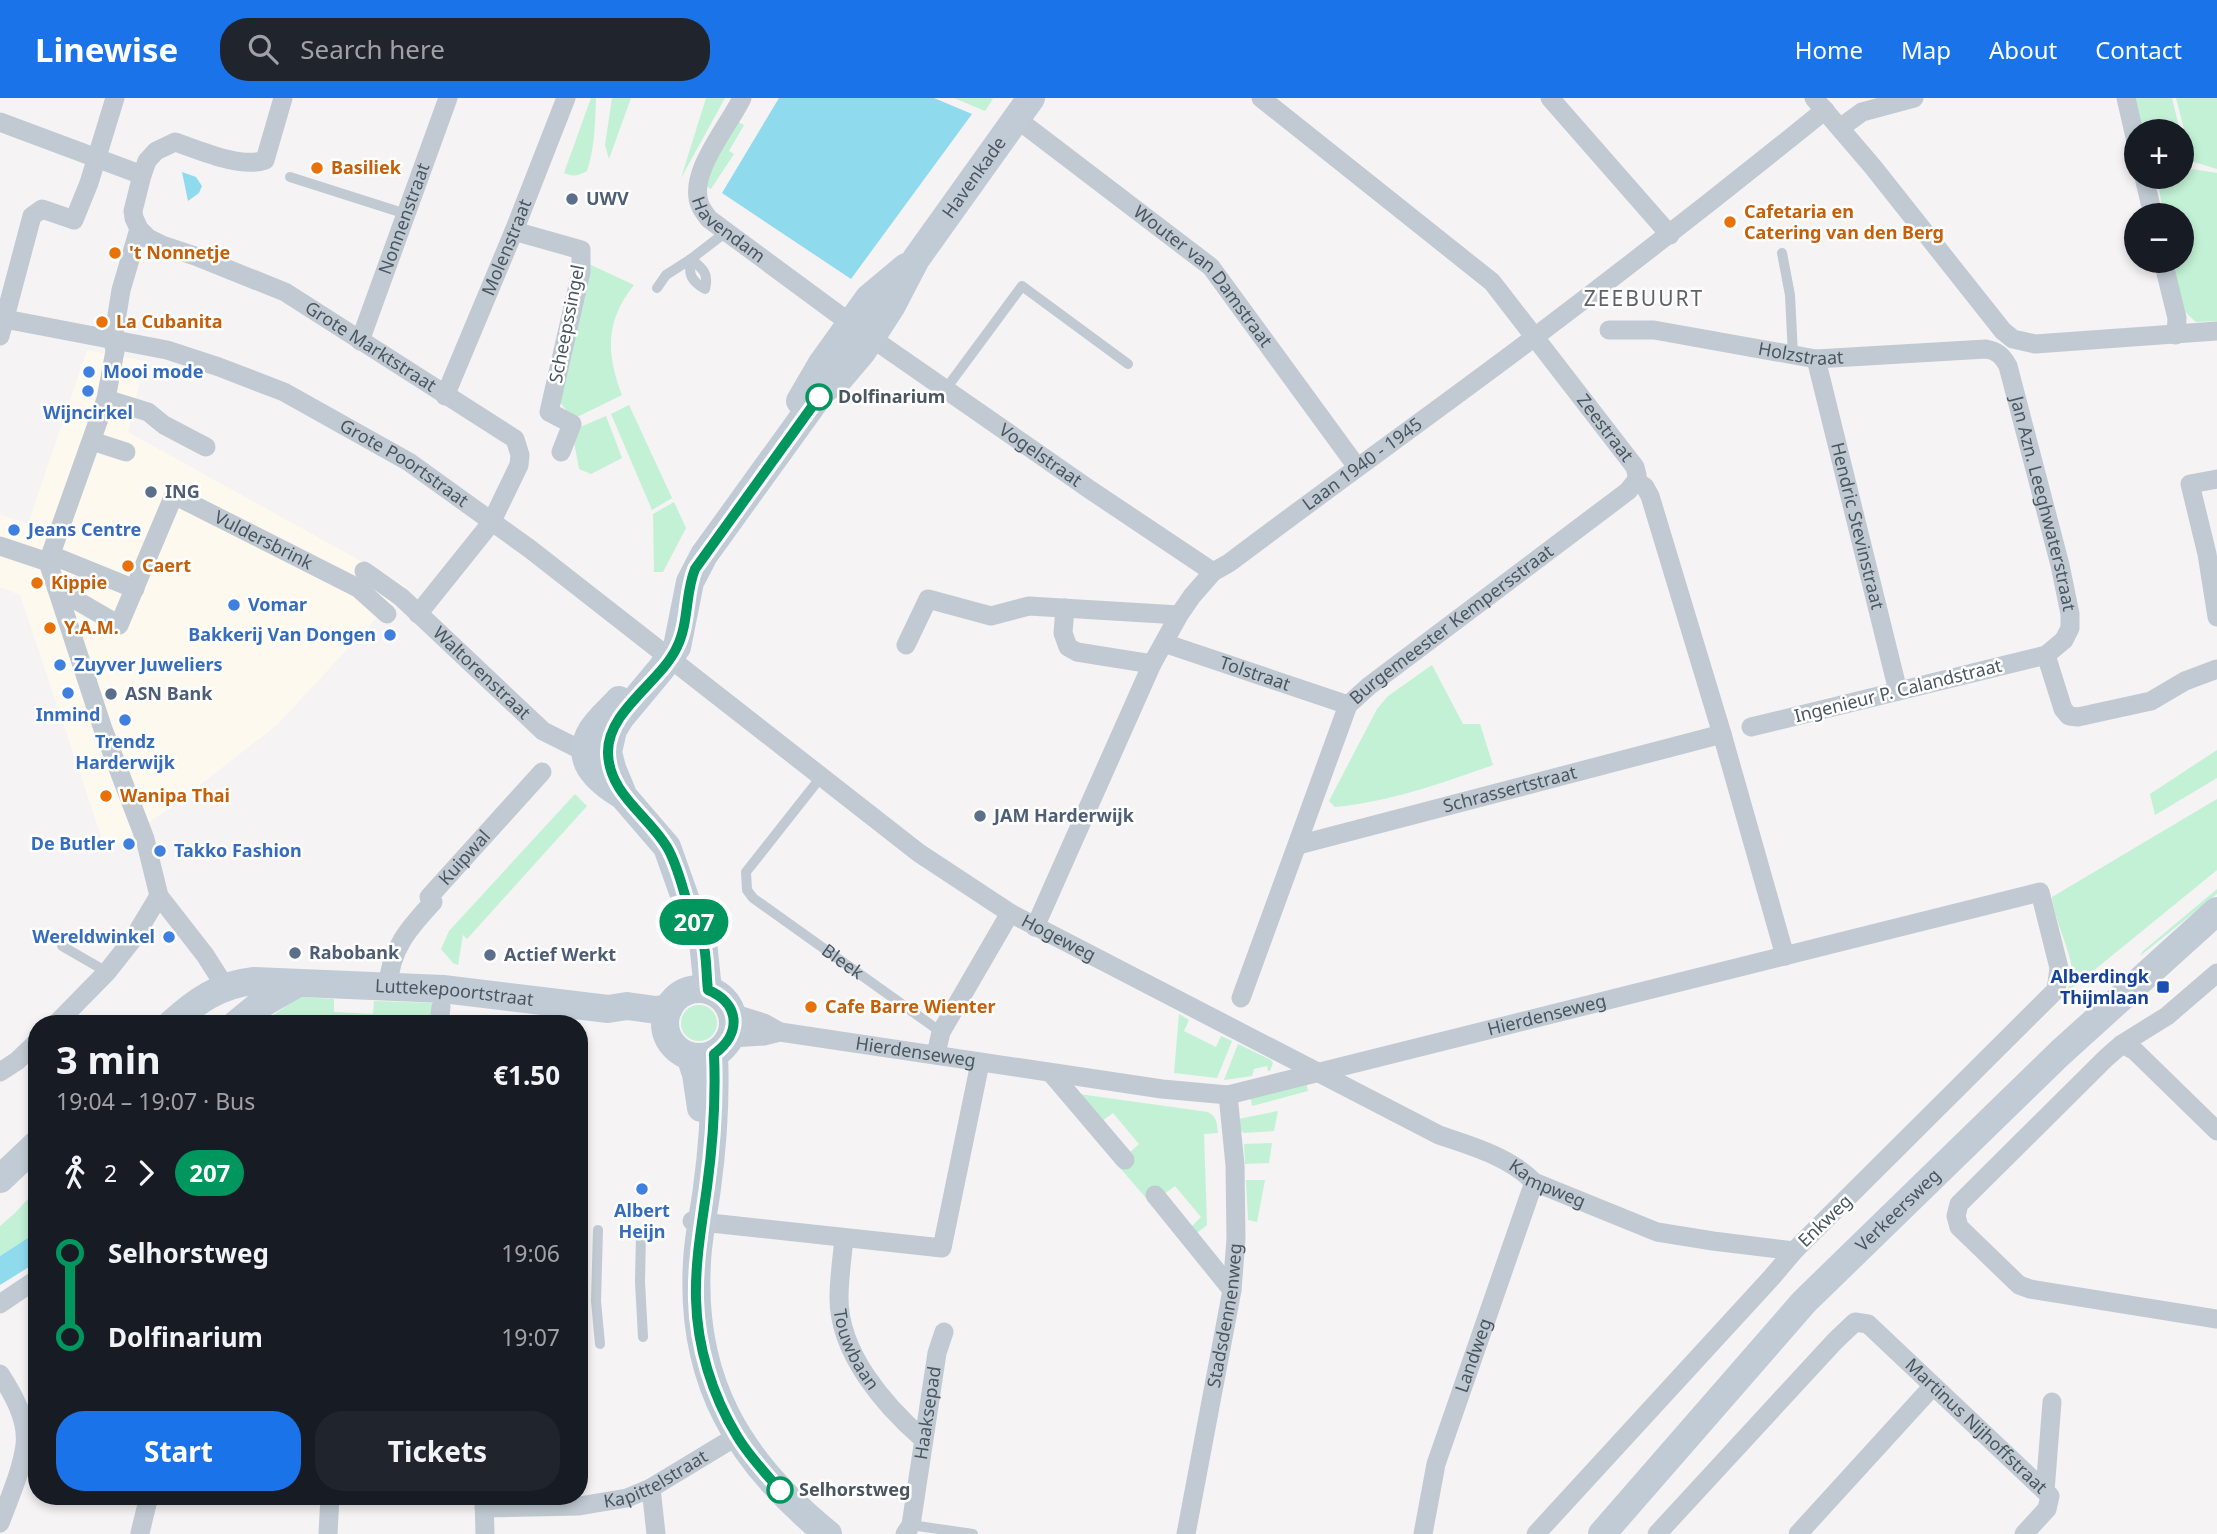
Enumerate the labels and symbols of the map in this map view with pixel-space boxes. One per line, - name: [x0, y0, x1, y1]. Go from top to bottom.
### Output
- street label: Havenkade: [936, 131, 1011, 223]
- place label: Basiliek: [331, 155, 402, 179]
- street label: Nonnenstraat: [372, 159, 435, 278]
- marker: Basiliek: [309, 160, 325, 176]
- place label: UWV: [586, 186, 629, 210]
- marker: UWV: [564, 191, 580, 207]
- street label: Havendam: [687, 193, 771, 268]
- street label: Molenstraat: [475, 195, 537, 299]
- street label: Wouter van Damstraat: [1129, 199, 1279, 352]
- place label: Cafetaria en Catering van den Berg: [1744, 199, 1944, 244]
- marker: Cafetaria en Catering van den Berg: [1722, 214, 1738, 230]
- place label: 't Nonnetje: [129, 240, 230, 264]
- marker: 't Nonnetje: [107, 245, 123, 261]
- street label: Scheepssingel: [543, 263, 589, 385]
- district label: ZEEBUURT: [1584, 284, 1704, 312]
- street label: Grote Marktstraat: [301, 295, 442, 397]
- place label: La Cubanita: [116, 309, 223, 333]
- marker: La Cubanita: [94, 314, 110, 330]
- street label: Holzstraat: [1756, 336, 1845, 370]
- place label: Mooi mode: [103, 359, 203, 383]
- marker: Mooi mode: [81, 364, 97, 380]
- marker: Wijncirkel: [80, 383, 96, 399]
- marker: Dolfinarium: [806, 384, 832, 410]
- place label: Dolfinarium: [838, 384, 945, 408]
- street label: Zeestraat: [1572, 389, 1640, 467]
- street label: Jan Azn. Leeghwaterstraat: [2005, 392, 2082, 614]
- place label: Wijncirkel: [43, 400, 133, 424]
- street label: Laan 1940 - 1945: [1297, 411, 1427, 515]
- street label: Grote Poortstraat: [336, 413, 474, 512]
- street label: Vogelstraat: [995, 417, 1088, 492]
- street label: Hendric Stevinstraat: [1826, 440, 1891, 612]
- place label: ING: [165, 479, 200, 503]
- marker: ING: [143, 484, 159, 500]
- street label: Vuldersbrink: [210, 504, 318, 574]
- place label: Jeans Centre: [26, 517, 141, 541]
- marker: Jeans Centre: [6, 522, 22, 538]
- street label: Burgemeester Kempersstraat: [1344, 538, 1558, 709]
- place label: Caert: [142, 553, 191, 577]
- marker: Caert: [120, 558, 136, 574]
- place label: Kippie: [51, 570, 107, 594]
- marker: Kippie: [29, 575, 45, 591]
- place label: Vomar: [248, 592, 307, 616]
- marker: Vomar: [226, 597, 242, 613]
- place label: Y.A.M.: [64, 615, 119, 639]
- marker: Y.A.M.: [42, 620, 58, 636]
- street label: Waltorenstraat: [428, 620, 537, 725]
- place label: Bakkerij Van Dongen: [188, 622, 376, 646]
- marker: Bakkerij Van Dongen: [382, 627, 398, 643]
- street label: Tolstraat: [1217, 650, 1294, 696]
- place label: Zuyver Juweliers: [74, 652, 223, 676]
- street label: Ingenieur P. Calandstraat: [1792, 653, 2004, 727]
- marker: Zuyver Juweliers: [52, 657, 68, 673]
- place label: ASN Bank: [125, 681, 213, 705]
- marker: Inmind: [60, 685, 76, 701]
- marker: ASN Bank: [103, 686, 119, 702]
- place label: Inmind: [36, 702, 100, 726]
- marker: Trendz Harderwijk: [117, 712, 133, 728]
- place label: Trendz Harderwijk: [75, 729, 176, 774]
- street label: Schrassertstraat: [1440, 759, 1579, 818]
- place label: Wanipa Thai: [120, 783, 230, 807]
- marker: Wanipa Thai: [98, 788, 114, 804]
- place label: JAM Harderwijk: [992, 803, 1135, 827]
- marker: JAM Harderwijk: [972, 808, 988, 824]
- street label: Kuipwal: [433, 824, 495, 890]
- place label: De Butler: [31, 831, 115, 855]
- marker: De Butler: [121, 836, 137, 852]
- place label: Takko Fashion: [174, 838, 302, 862]
- marker: Takko Fashion: [152, 843, 168, 859]
- line badge: 207: [654, 899, 734, 945]
- street label: Hogeweg: [1018, 908, 1100, 966]
- place label: Wereldwinkel: [32, 924, 155, 948]
- marker: Wereldwinkel: [161, 929, 177, 945]
- street label: Bleek: [817, 938, 869, 984]
- place label: Rabobank: [309, 940, 400, 964]
- place label: Actief Werkt: [504, 942, 616, 966]
- marker: Rabobank: [287, 945, 303, 961]
- marker: Actief Werkt: [482, 947, 498, 963]
- place label: Alberdingk Thijmlaan: [2050, 964, 2150, 1009]
- street label: Luttekepoortstraat: [375, 973, 536, 1011]
- marker: Alberdingk Thijmlaan: [2155, 979, 2171, 995]
- street label: Hierdenseweg: [1485, 988, 1608, 1041]
- place label: Cafe Barre Wienter: [825, 994, 995, 1018]
- marker: Cafe Barre Wienter: [803, 999, 819, 1015]
- street label: Hierdenseweg: [854, 1030, 978, 1072]
- street label: Kampweg: [1505, 1153, 1590, 1213]
- street label: Verkeersweg: [1850, 1163, 1945, 1256]
- marker: Albert Heijn: [634, 1181, 650, 1197]
- street label: Enkweg: [1792, 1189, 1856, 1252]
- place label: Albert Heijn: [614, 1198, 670, 1243]
- street label: Stadsdennenweg: [1201, 1242, 1247, 1390]
- street label: Touwbaan: [829, 1307, 885, 1394]
- street label: Landweg: [1449, 1315, 1497, 1396]
- street label: Martinus Nijhoffstraat: [1901, 1352, 2053, 1499]
- street label: Haaksepad: [908, 1365, 946, 1461]
- street label: Kapittelstraat: [602, 1443, 712, 1513]
- marker: Selhorstweg: [767, 1477, 793, 1503]
- place label: Selhorstweg: [799, 1477, 910, 1501]

